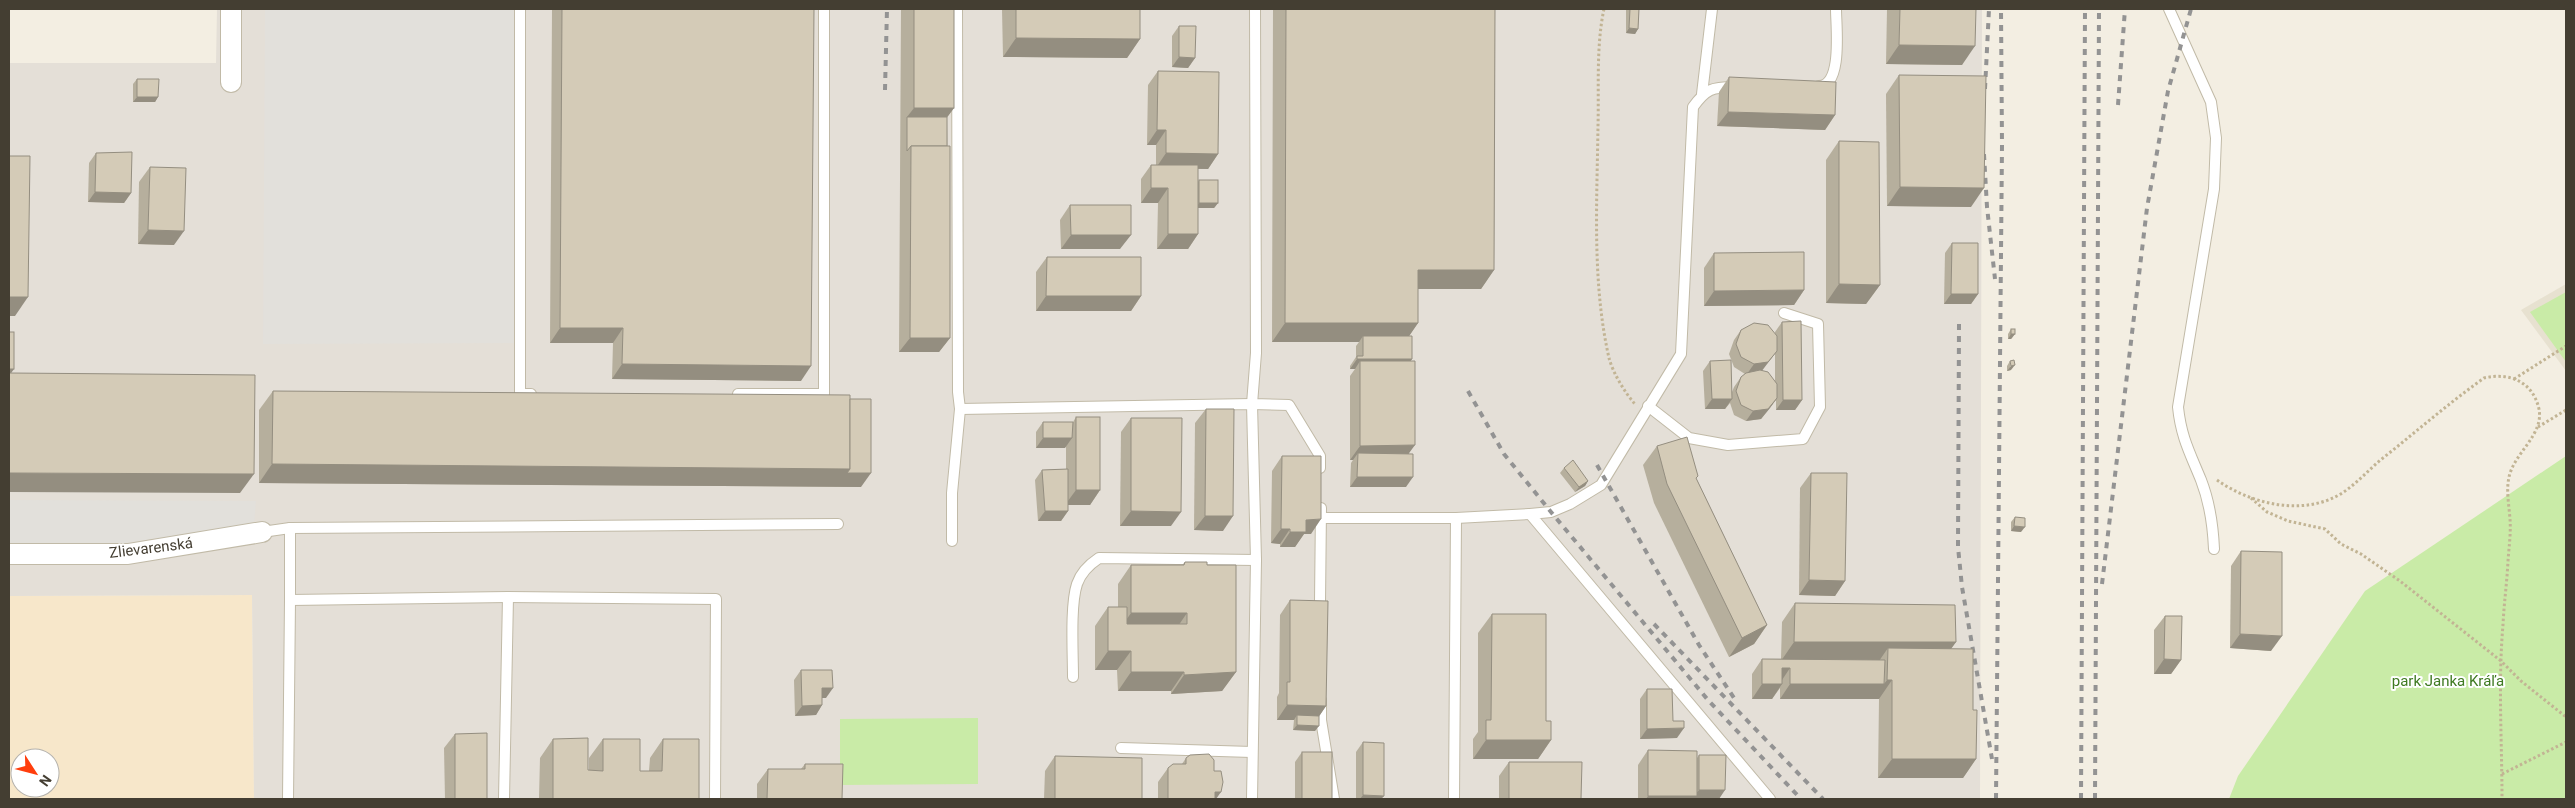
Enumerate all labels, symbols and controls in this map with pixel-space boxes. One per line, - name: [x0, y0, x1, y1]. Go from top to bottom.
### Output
- street label: Zlievarenská: [108, 534, 194, 562]
- park label: park Janka Kráľa: [2392, 672, 2504, 690]
- north arrow: [10, 748, 60, 798]
- text: N: [36, 772, 55, 789]

